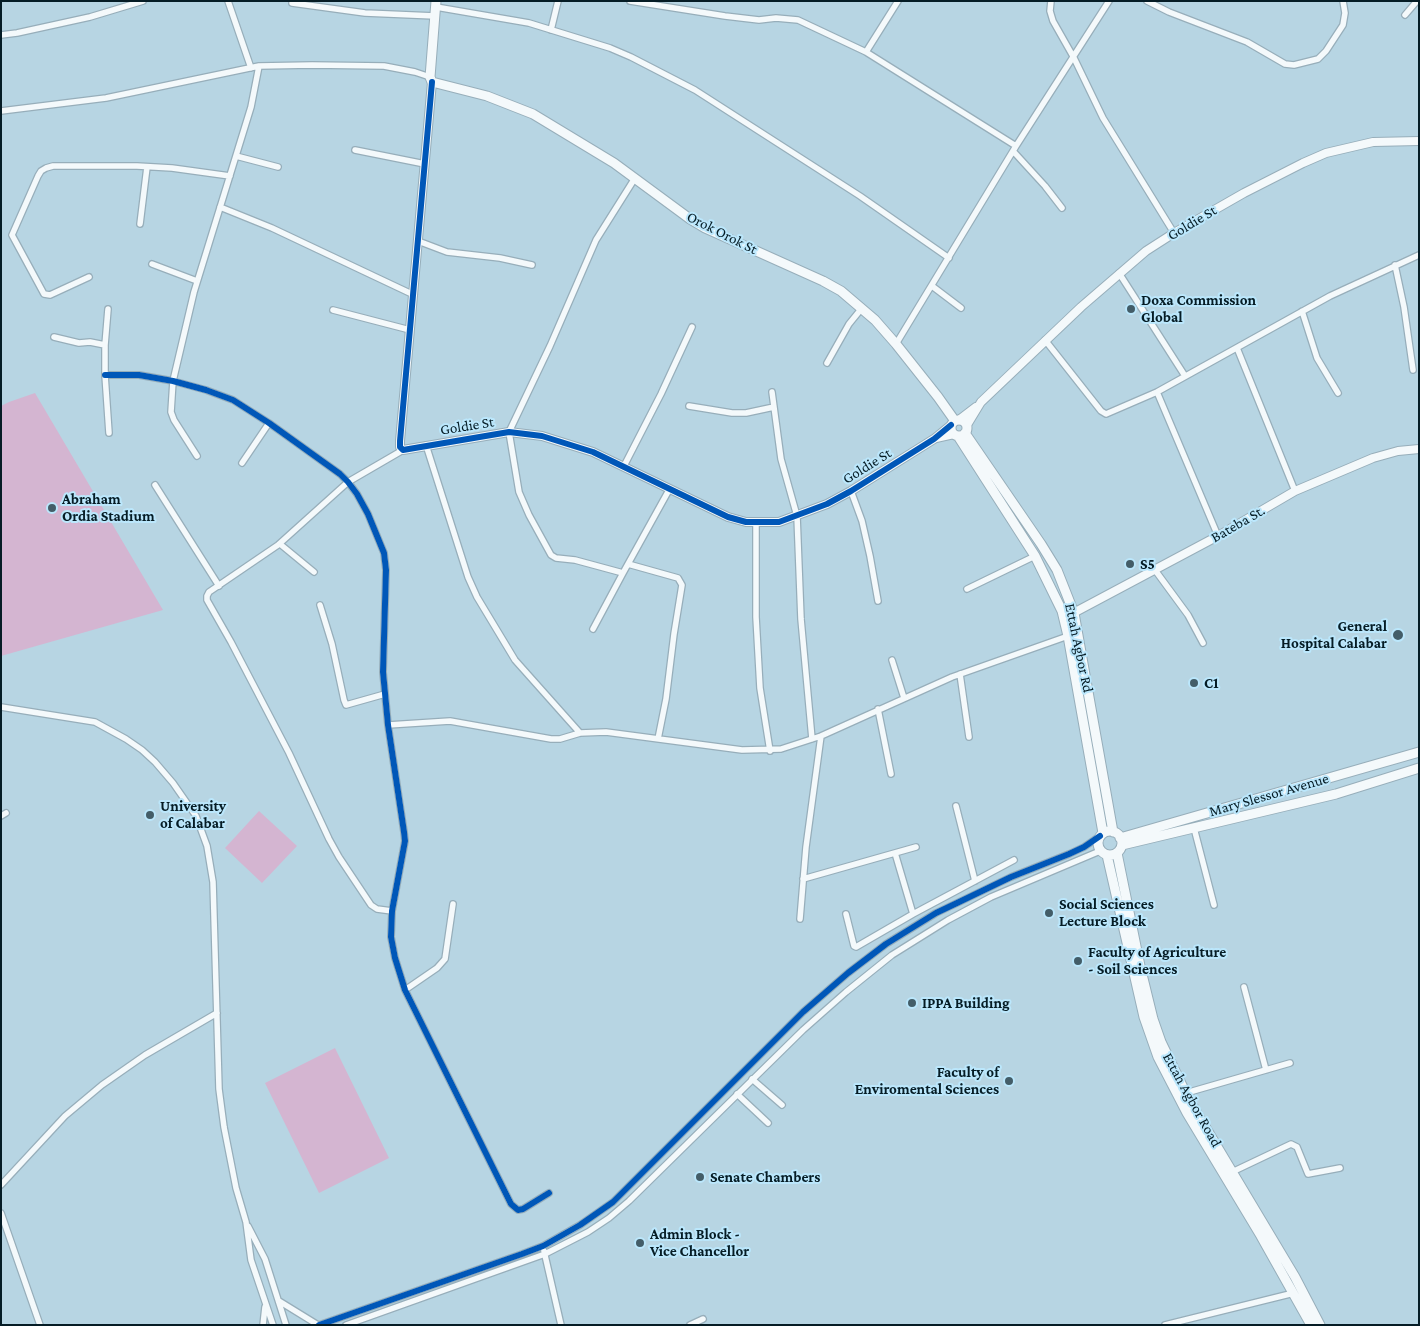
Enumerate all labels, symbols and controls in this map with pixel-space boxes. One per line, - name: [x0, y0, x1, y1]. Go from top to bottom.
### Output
- street label: Goldie St: [1164, 201, 1220, 245]
- street label: Orok Orok St: [684, 208, 760, 258]
- place label: Doxa Commission Global: [1141, 291, 1256, 326]
- marker: Doxa Commission Global: [1125, 303, 1137, 315]
- street label: Goldie St: [439, 413, 495, 439]
- street label: Goldie St: [839, 444, 895, 488]
- place label: Abraham Ordia Stadium: [62, 490, 155, 525]
- street label: Bateba St.: [1208, 501, 1268, 547]
- marker: Abraham Ordia Stadium: [46, 502, 58, 514]
- place label: S5: [1140, 555, 1155, 573]
- marker: S5: [1124, 558, 1136, 570]
- street label: Ettah Agbor Rd: [1061, 602, 1097, 694]
- place label: General Hospital Calabar: [1281, 617, 1387, 652]
- marker: General Hospital Calabar: [1391, 628, 1405, 642]
- place label: C1: [1204, 674, 1219, 692]
- marker: C1: [1188, 677, 1200, 689]
- street label: Mary Slessor Avenue: [1207, 769, 1331, 821]
- place label: University of Calabar: [160, 797, 226, 832]
- marker: University of Calabar: [144, 809, 156, 821]
- place label: Social Sciences Lecture Block: [1059, 895, 1154, 930]
- marker: Social Sciences Lecture Block: [1043, 907, 1055, 919]
- place label: Faculty of Agriculture - Soil Sciences: [1088, 943, 1226, 978]
- marker: Faculty of Agriculture - Soil Sciences: [1072, 955, 1084, 967]
- place label: IPPA Building: [922, 994, 1010, 1012]
- marker: IPPA Building: [906, 997, 918, 1009]
- street label: Ettah Agbor Road: [1159, 1050, 1225, 1150]
- place label: Faculty of Enviromental Sciences: [855, 1063, 999, 1098]
- marker: Faculty of Enviromental Sciences: [1003, 1075, 1015, 1087]
- place label: Senate Chambers: [710, 1168, 820, 1186]
- marker: Senate Chambers: [694, 1171, 706, 1183]
- place label: Admin Block - Vice Chancellor: [650, 1225, 749, 1260]
- marker: Admin Block - Vice Chancellor: [634, 1237, 646, 1249]

